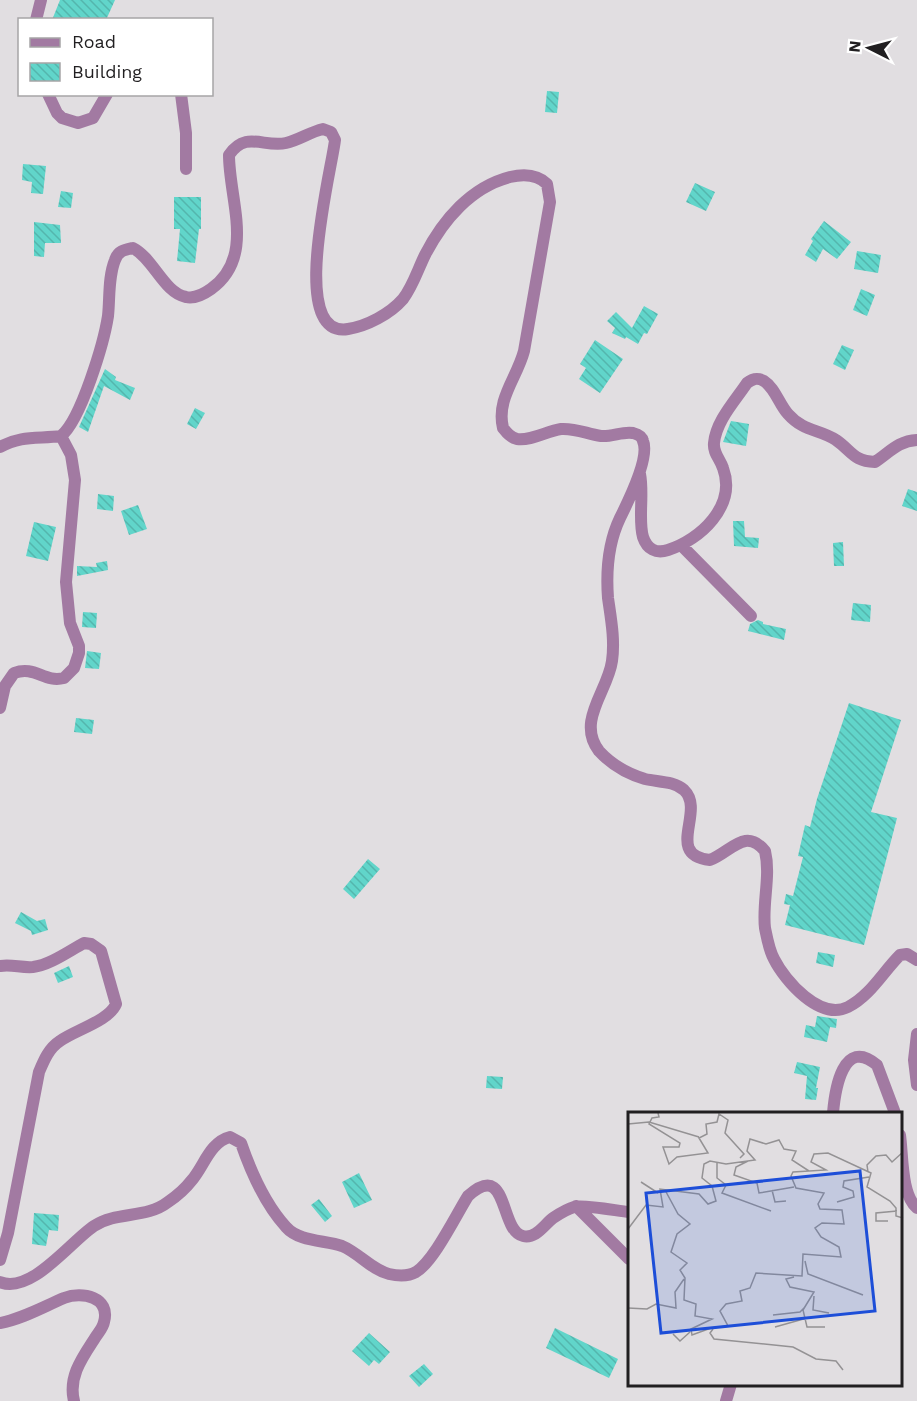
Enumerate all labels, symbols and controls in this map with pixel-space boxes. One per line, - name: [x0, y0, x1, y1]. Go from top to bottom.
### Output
- legend: [18, 18, 213, 96]
- north arrow: [839, 18, 899, 78]
- text: Road: [72, 31, 116, 52]
- text: N: [845, 40, 865, 53]
- text: Building: [72, 61, 142, 82]
- inset map: [628, 1112, 902, 1386]

